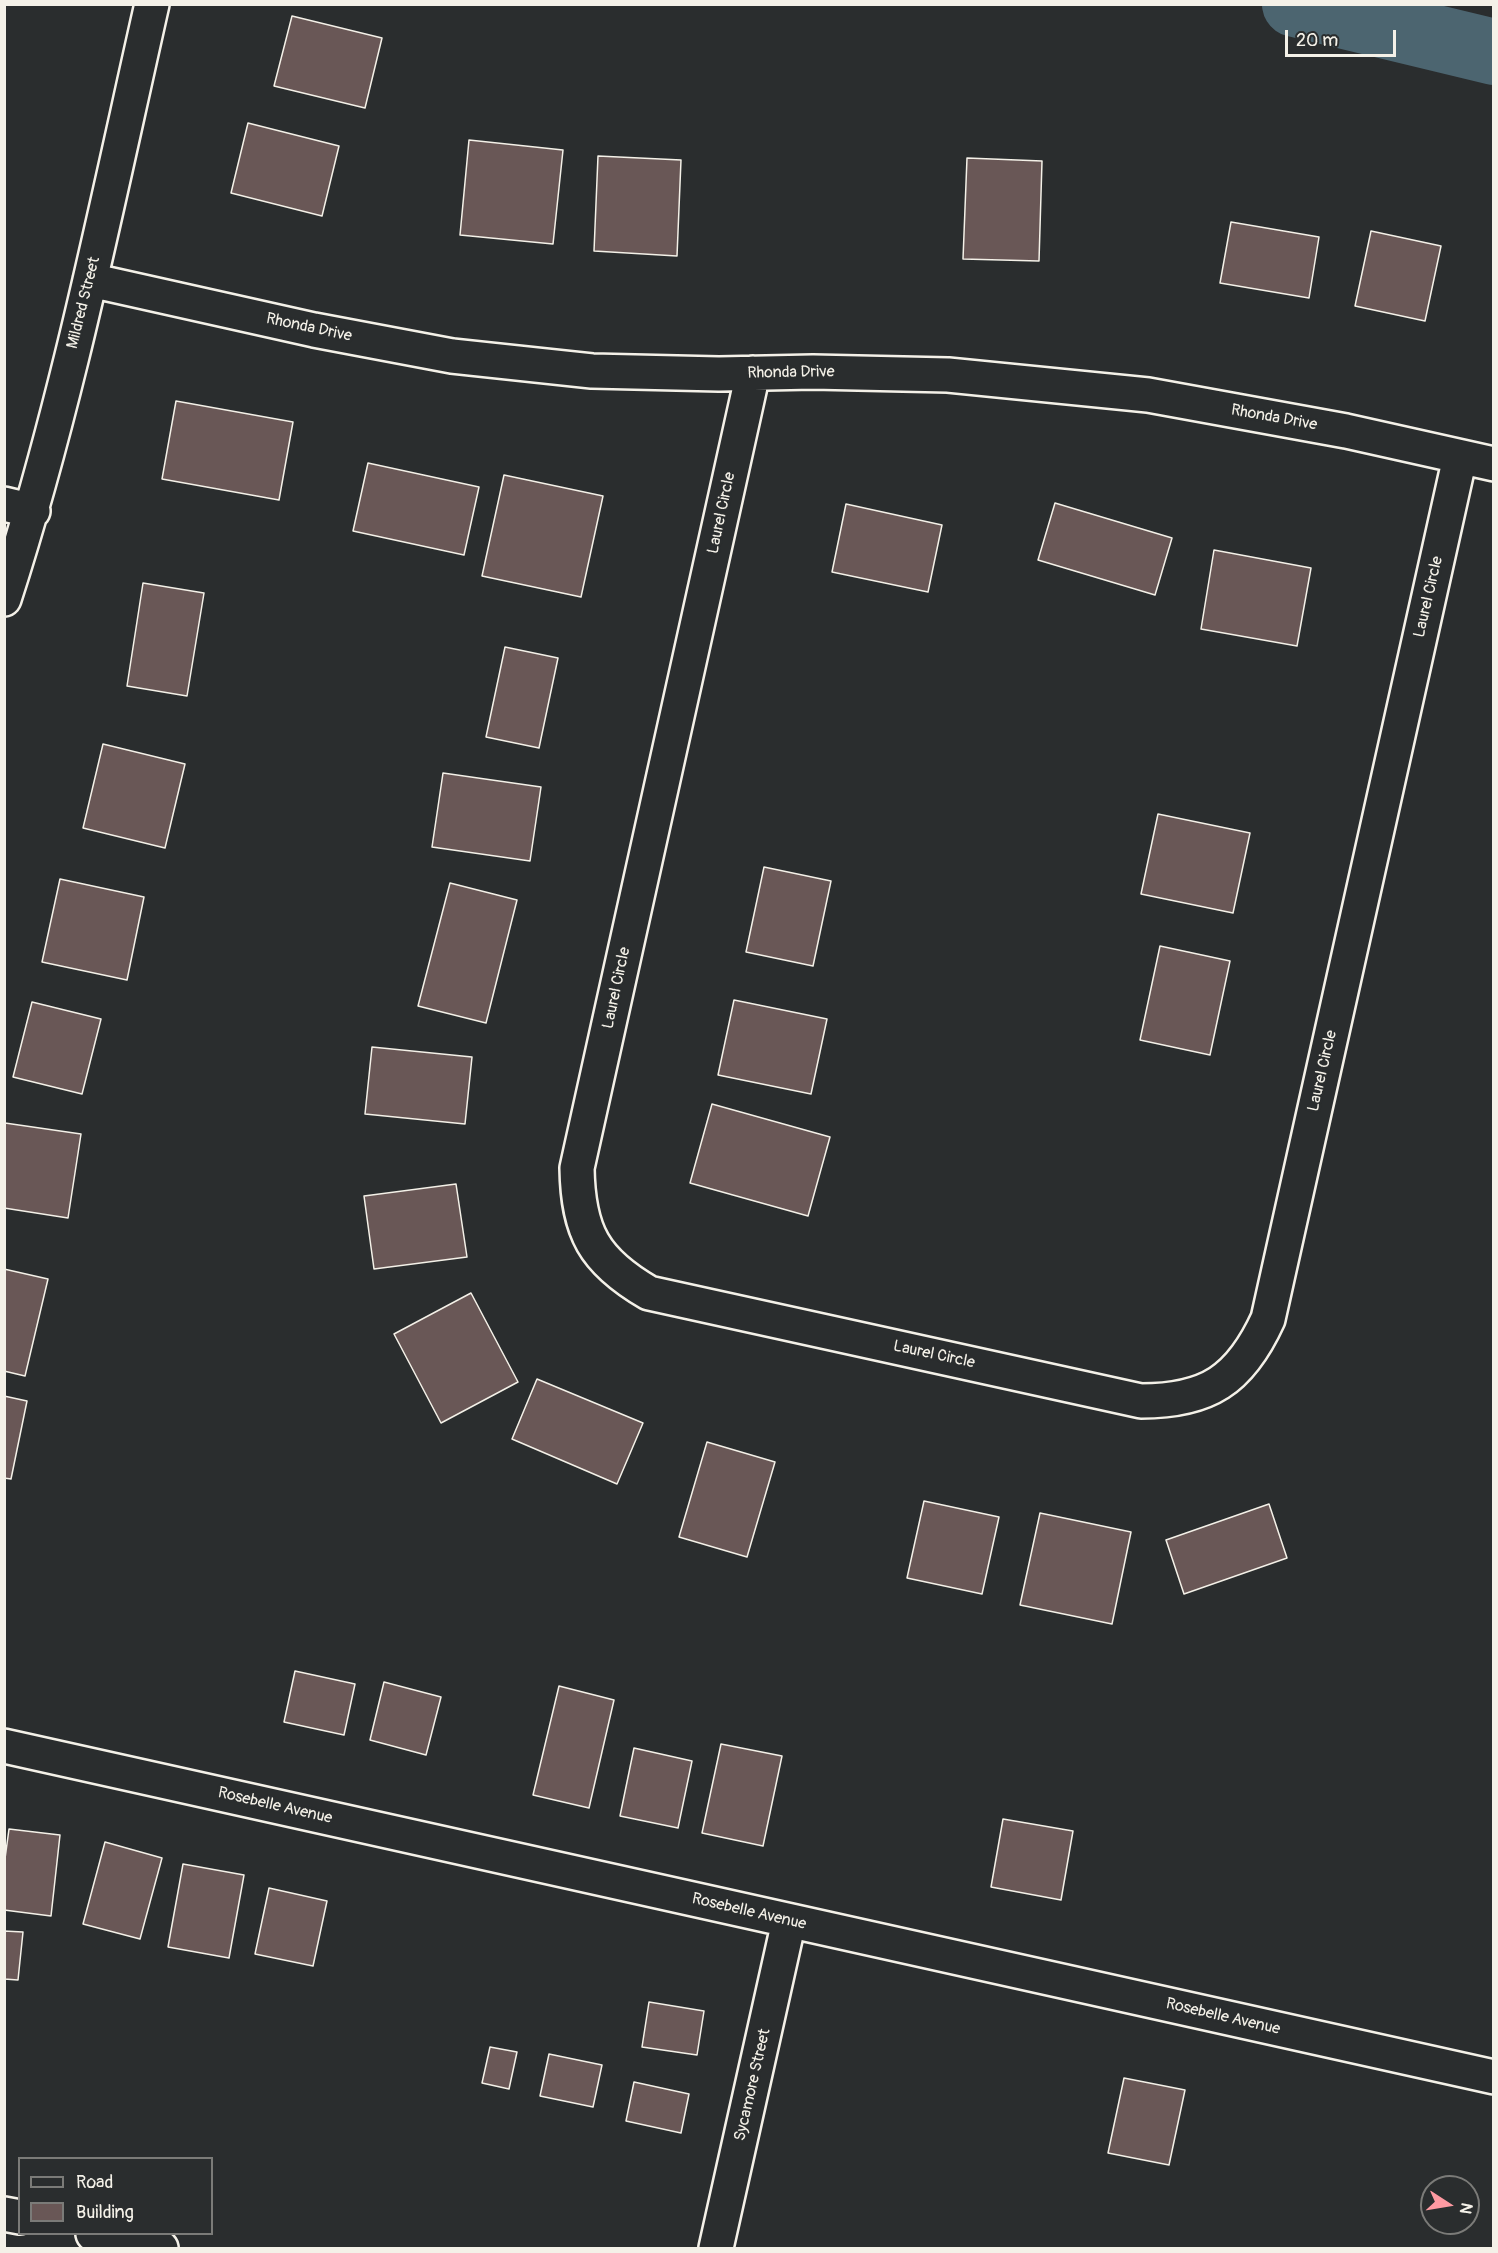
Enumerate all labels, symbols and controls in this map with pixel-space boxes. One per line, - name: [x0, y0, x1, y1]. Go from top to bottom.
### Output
- scale bar: [1288, 18, 1399, 56]
- text: 20 m: [1296, 29, 1338, 52]
- street label: Mildred Street: [63, 255, 105, 351]
- street label: Rhonda Drive: [264, 310, 354, 346]
- street label: Rhonda Drive: [747, 363, 835, 383]
- street label: Rhonda Drive: [1229, 401, 1319, 435]
- street label: Laurel Circle: [704, 470, 740, 556]
- street label: Laurel Circle: [1410, 554, 1448, 640]
- street label: Laurel Circle: [599, 945, 635, 1031]
- street label: Laurel Circle: [1304, 1028, 1342, 1114]
- street label: Laurel Circle: [891, 1337, 977, 1373]
- street label: Rosebelle Avenue: [216, 1784, 334, 1828]
- street label: Rosebelle Avenue: [690, 1890, 808, 1934]
- street label: Rosebelle Avenue: [1164, 1995, 1282, 2039]
- street label: Sycamore Street: [731, 2027, 775, 2143]
- legend: [18, 2157, 213, 2235]
- text: Road: [76, 2171, 113, 2194]
- north arrow: [1420, 2175, 1480, 2235]
- text: Building: [76, 2201, 134, 2224]
- text: N: [1455, 2201, 1477, 2216]

